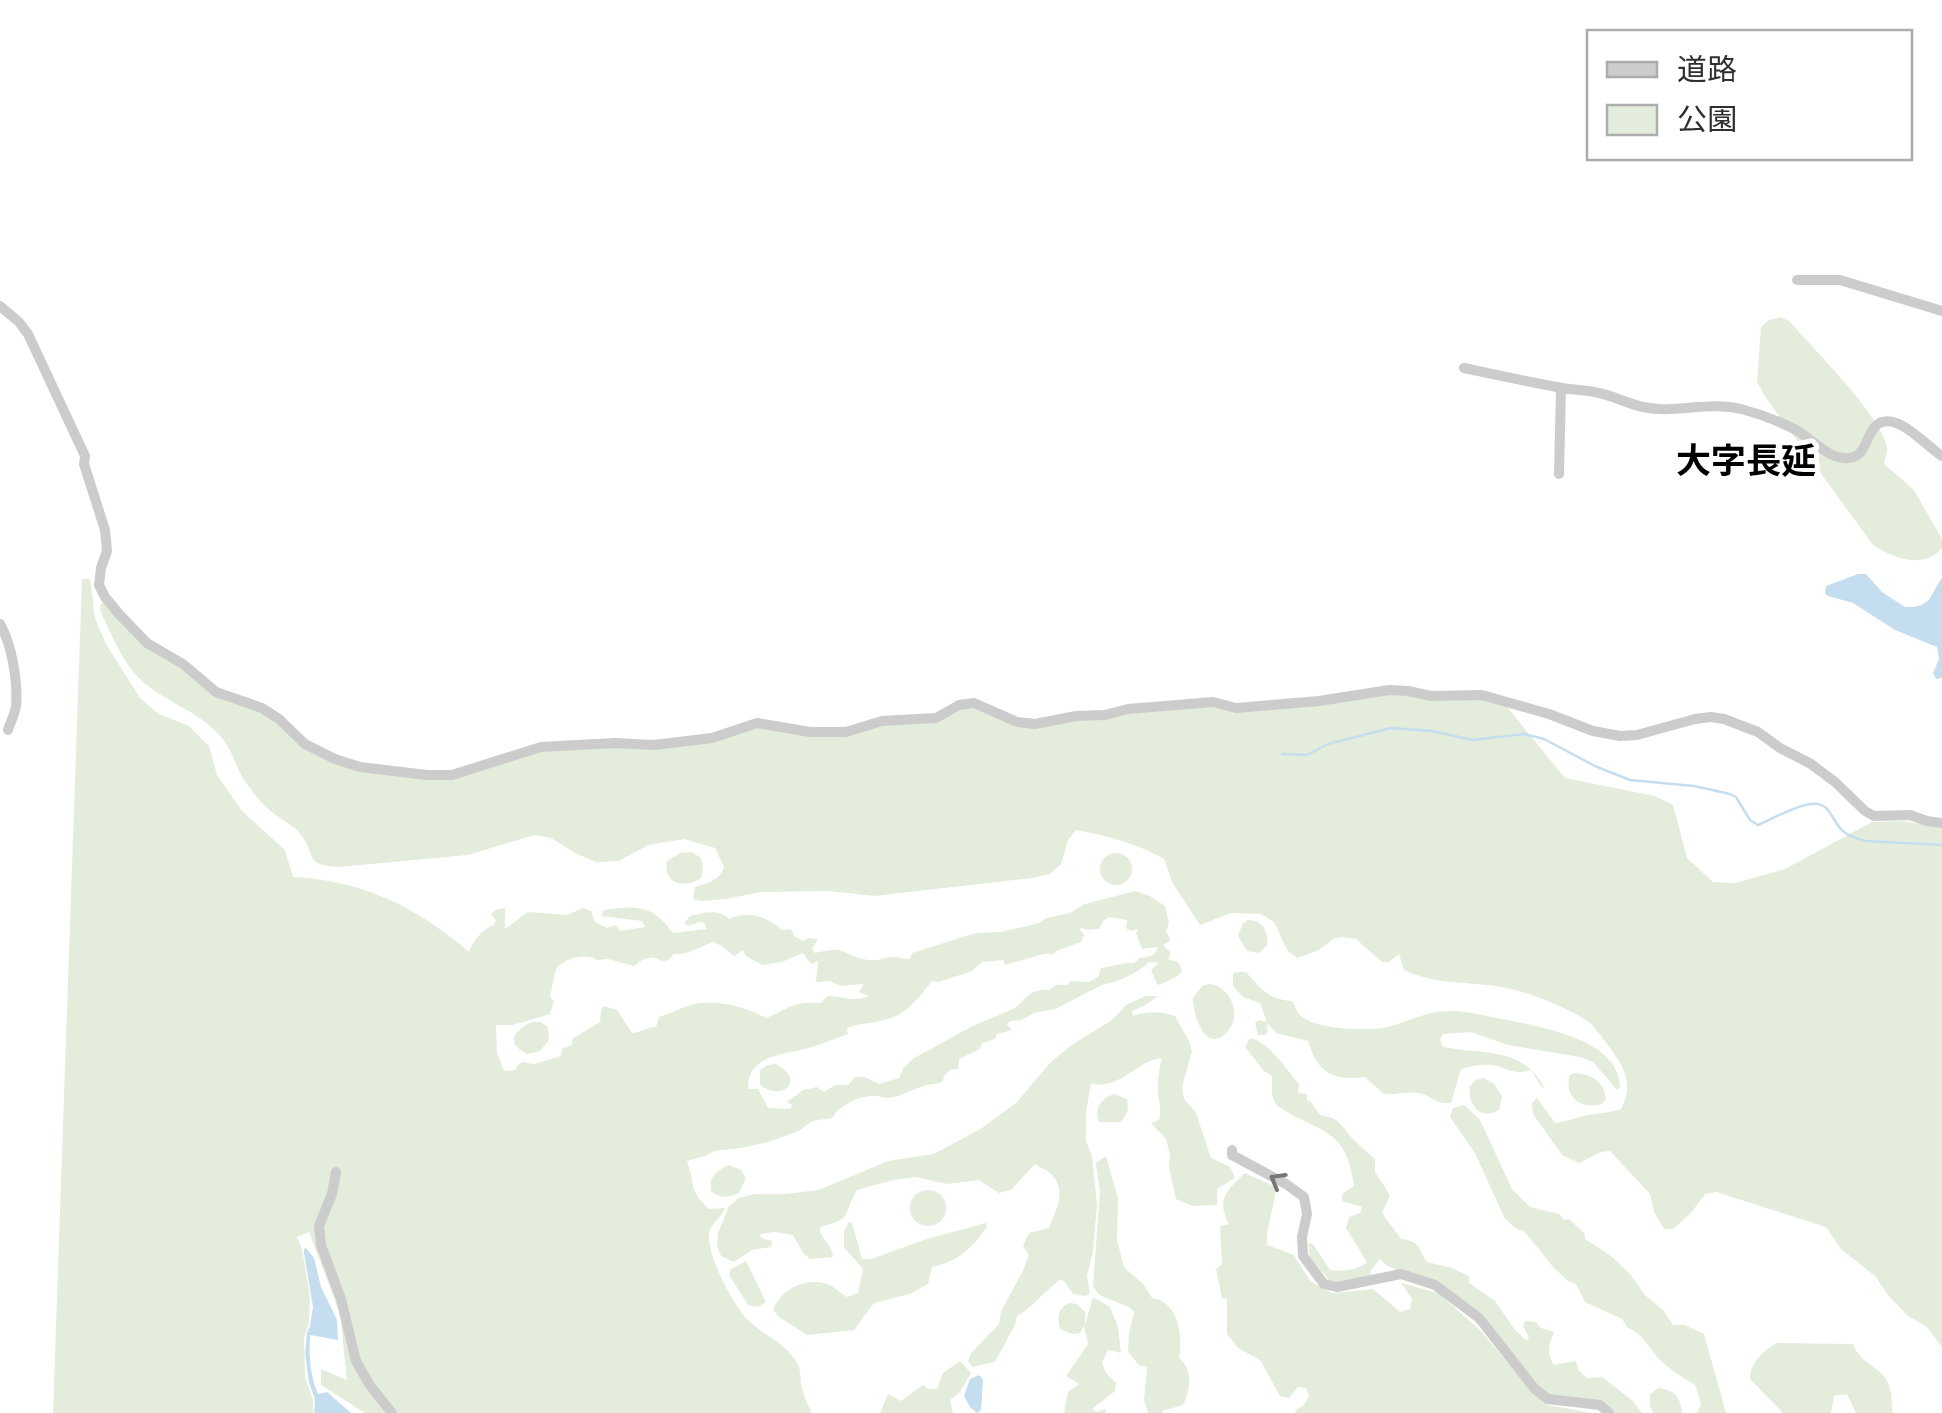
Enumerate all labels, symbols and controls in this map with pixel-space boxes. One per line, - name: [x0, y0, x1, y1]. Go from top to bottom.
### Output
- legend: [1587, 30, 1912, 160]
- text: 道路: [1677, 50, 1737, 91]
- text: 公園: [1677, 100, 1737, 141]
- district label: 大字長延: [1676, 438, 1816, 485]
- one-way arrow: [1270, 1172, 1288, 1192]

